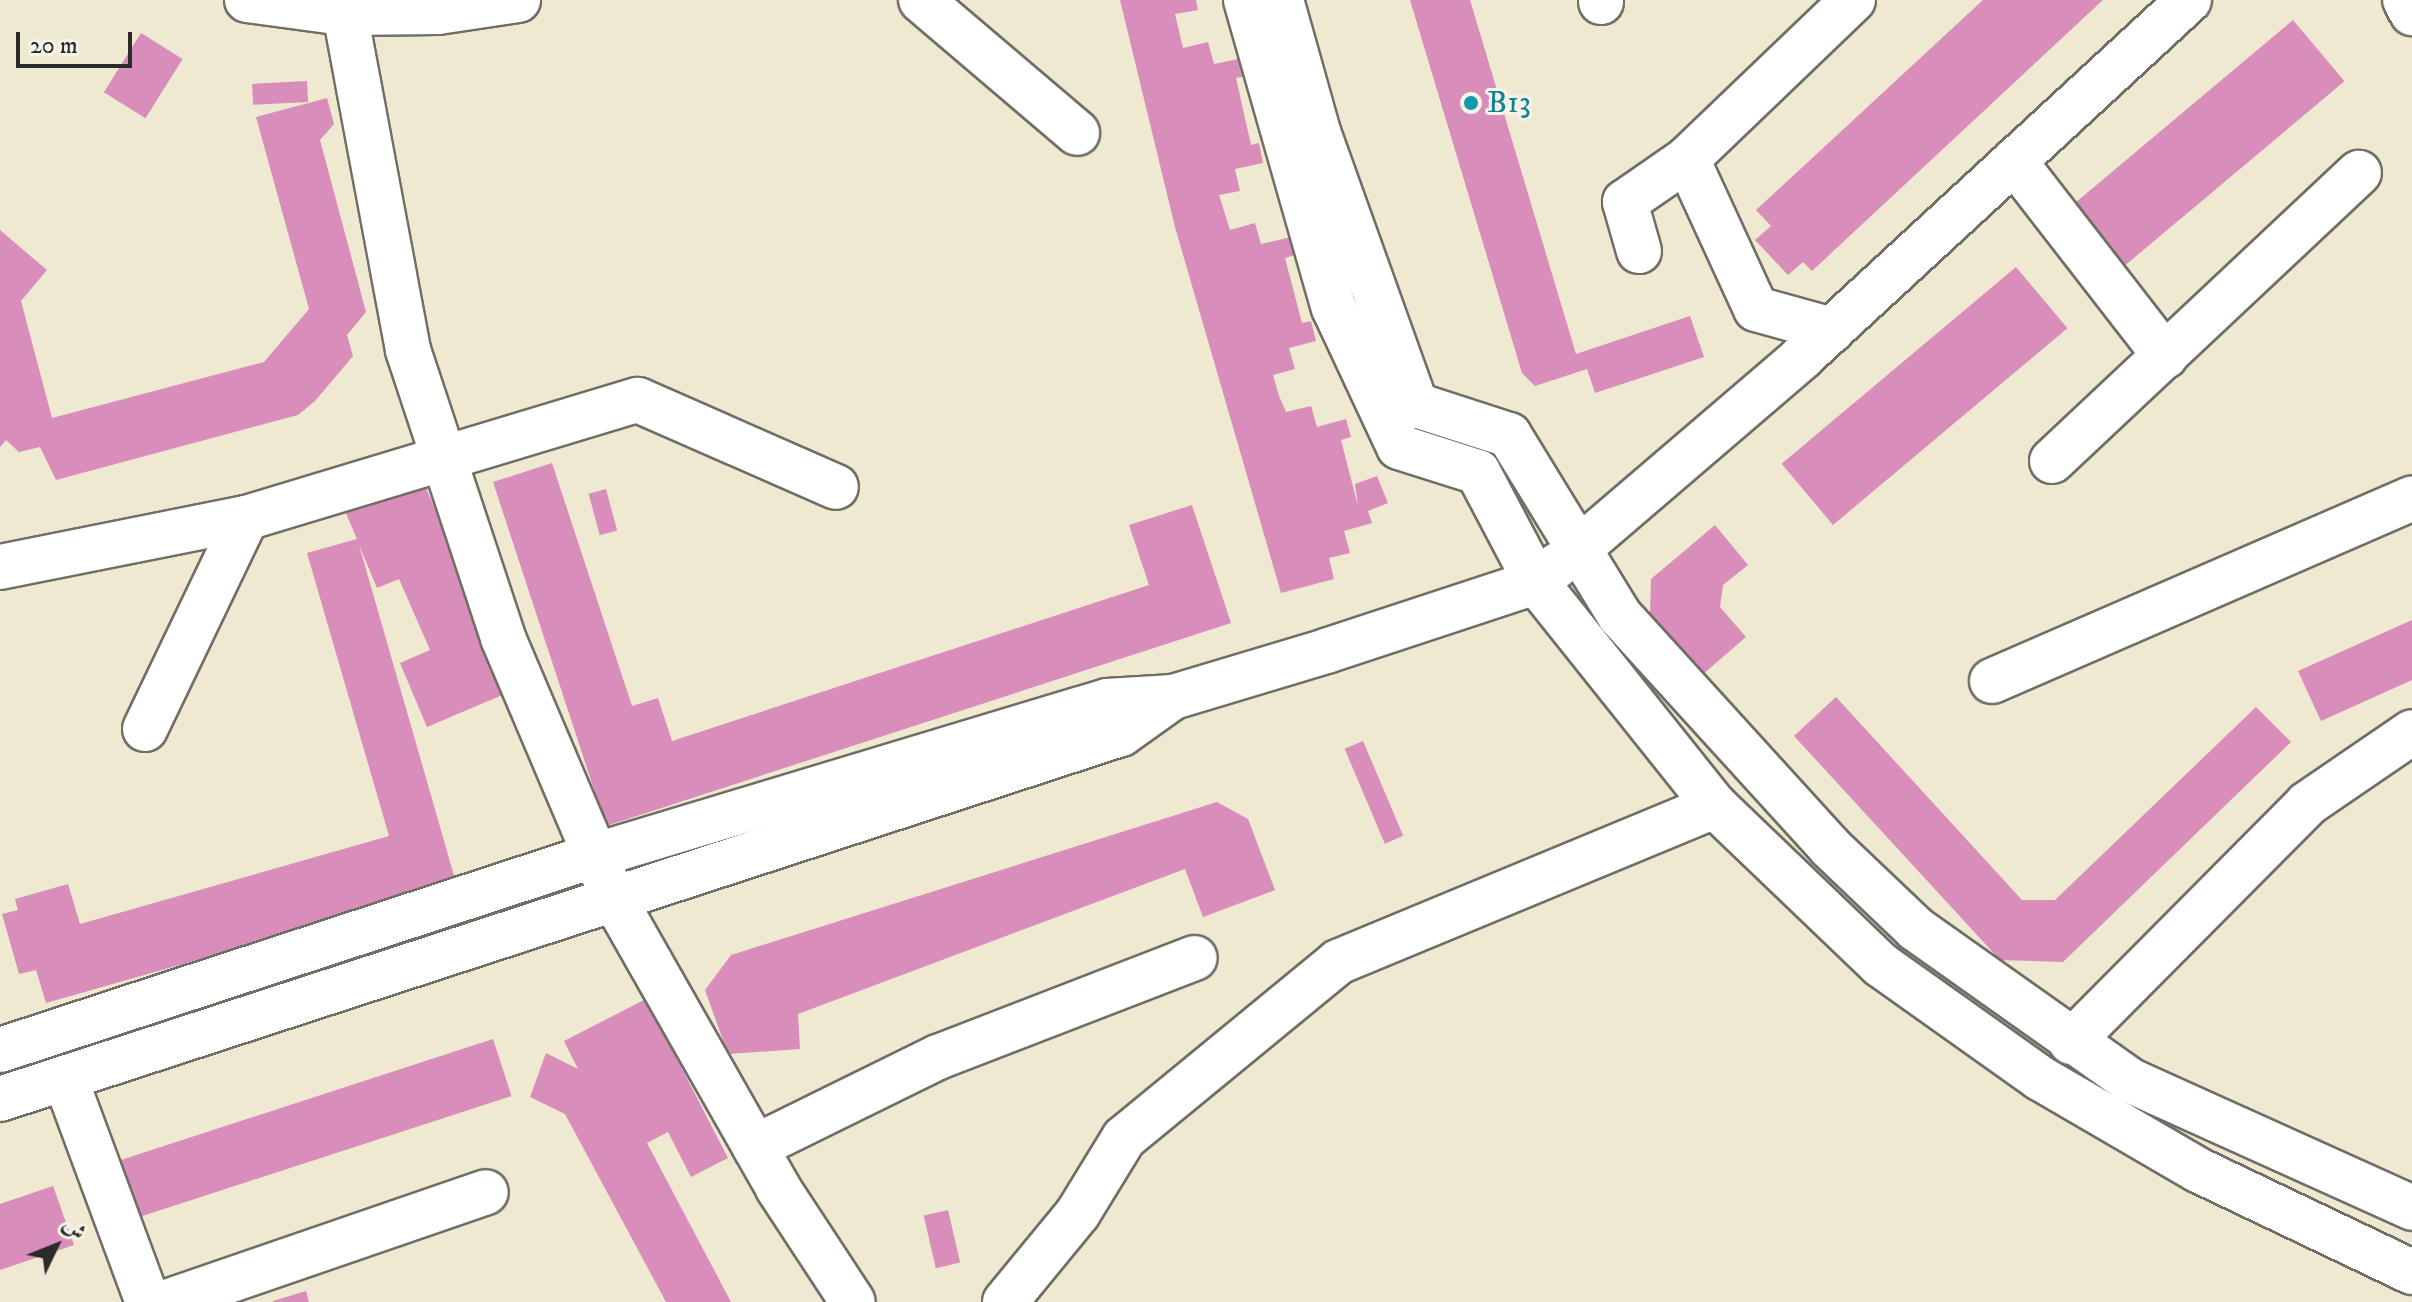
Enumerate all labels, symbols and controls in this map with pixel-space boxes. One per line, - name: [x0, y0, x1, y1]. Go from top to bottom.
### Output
- scale bar: [20, 16, 136, 66]
- text: 20 m: [30, 31, 78, 61]
- place label: B13: [1487, 84, 1531, 122]
- marker: B13: [1462, 94, 1480, 112]
- north arrow: [16, 1206, 96, 1286]
- text: ش: [57, 1212, 91, 1246]

